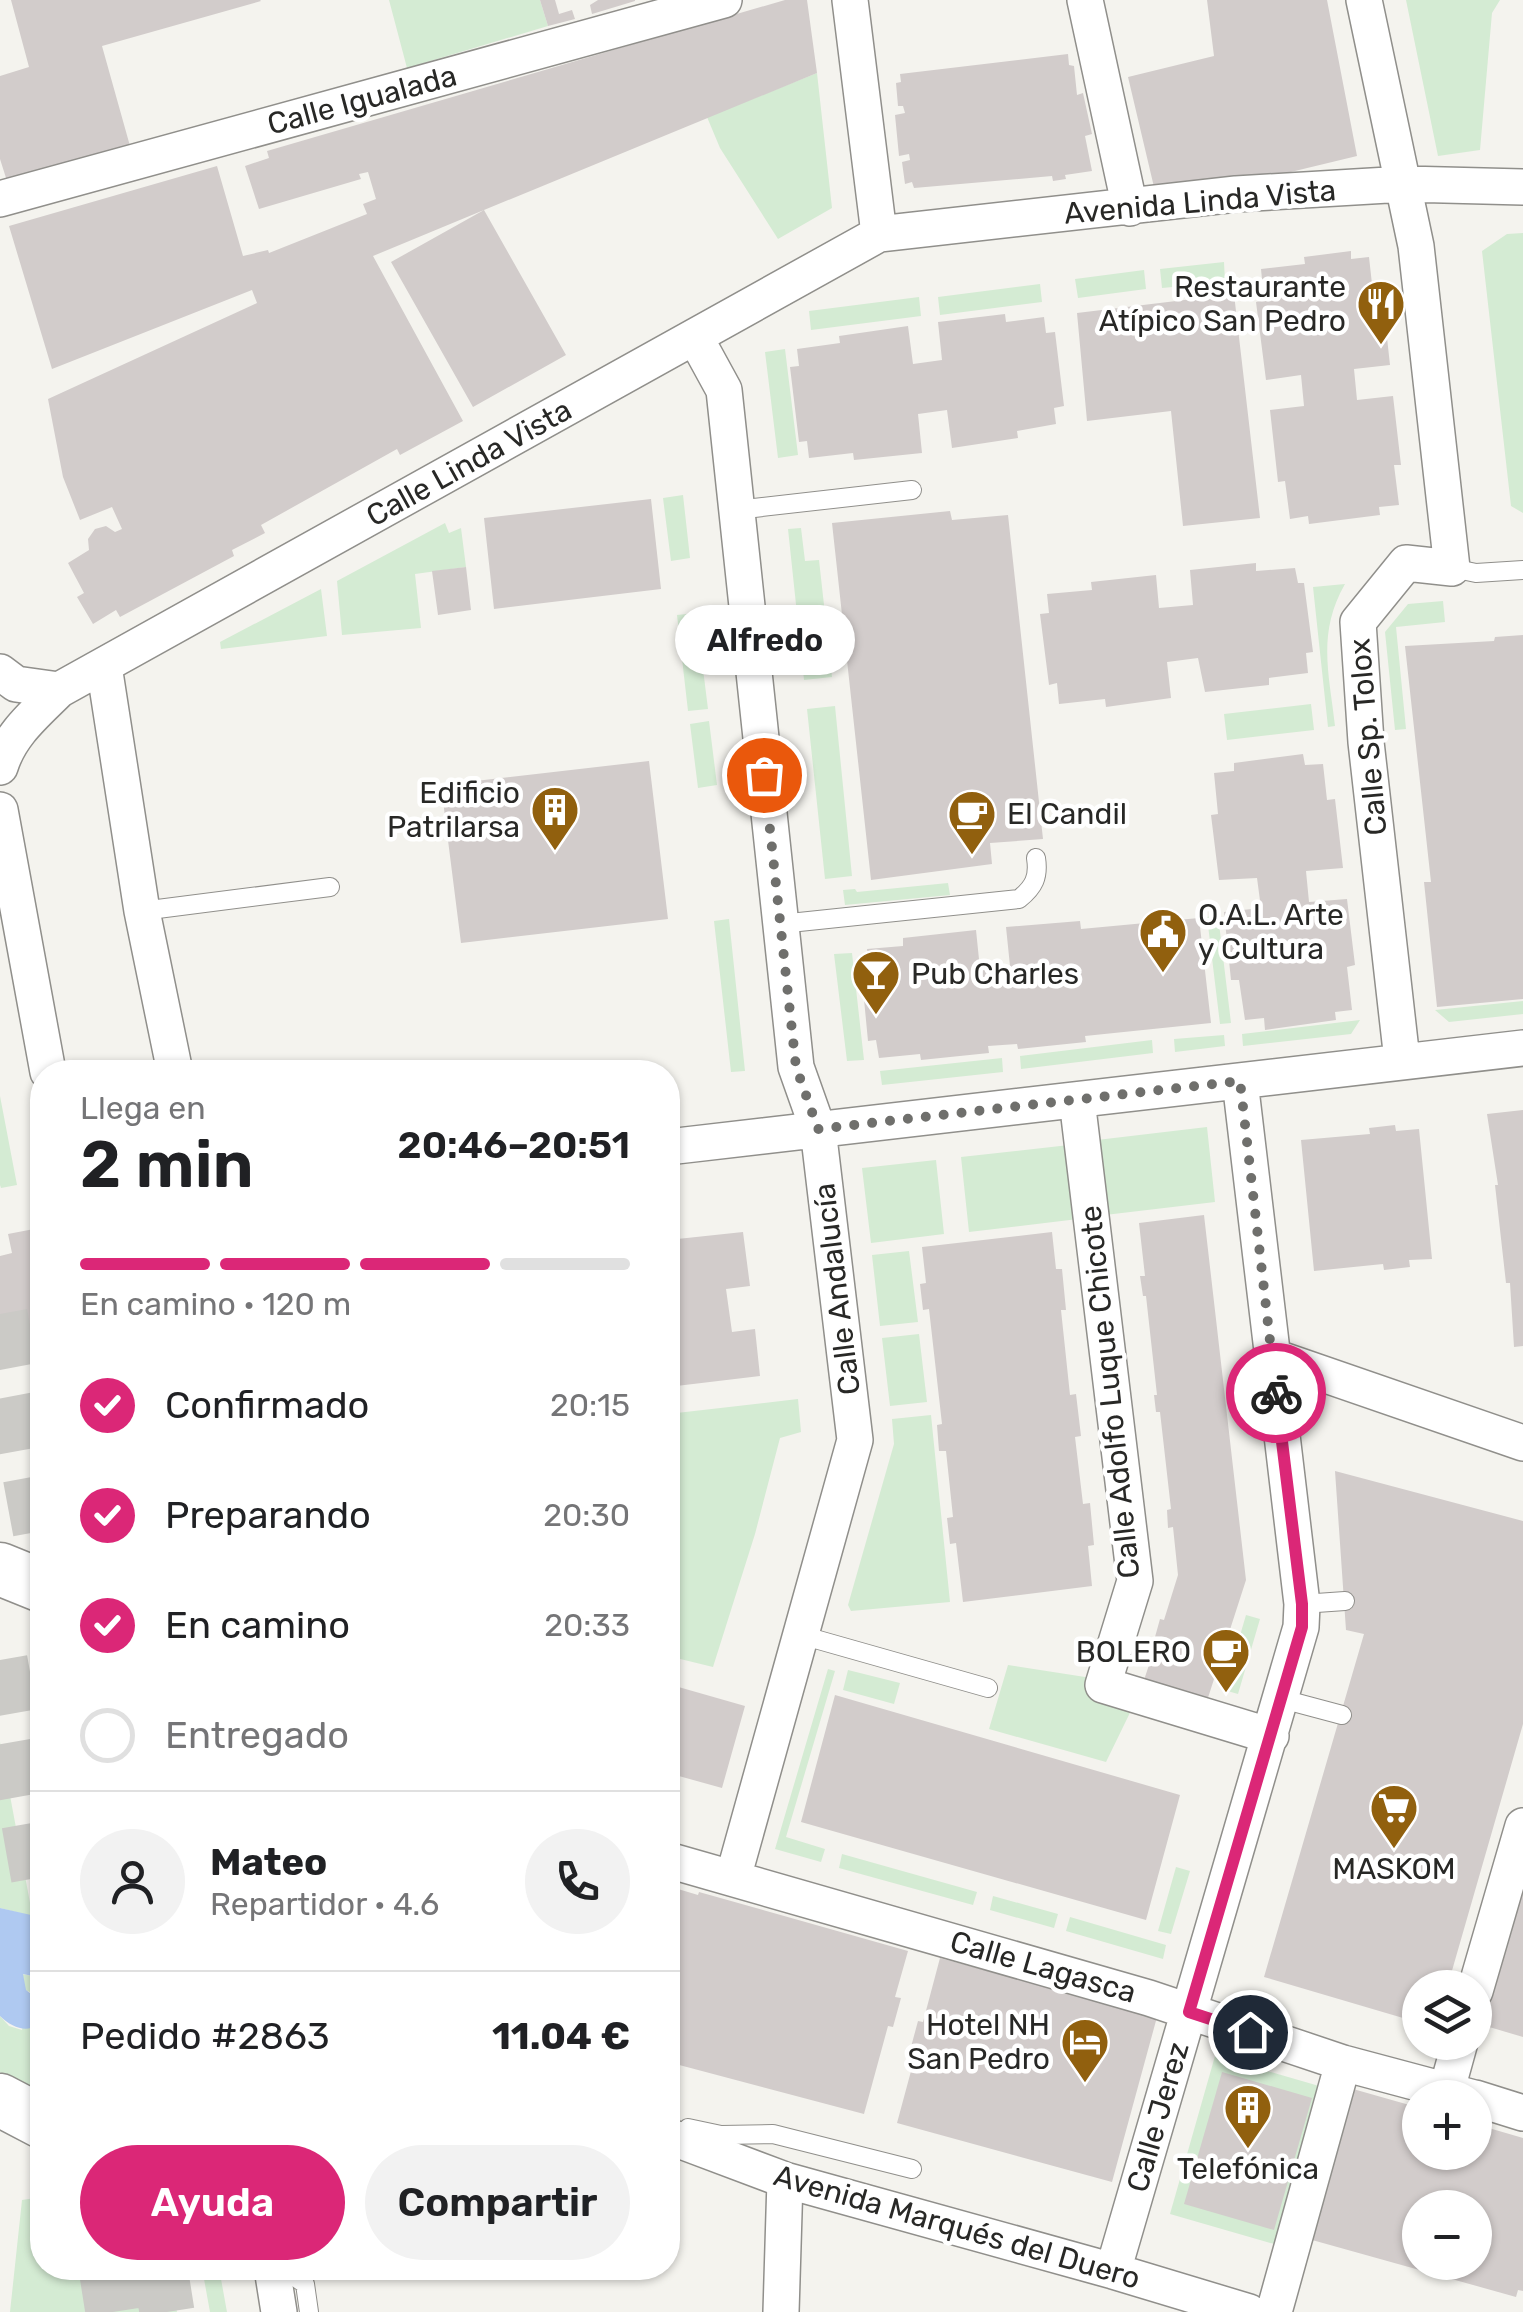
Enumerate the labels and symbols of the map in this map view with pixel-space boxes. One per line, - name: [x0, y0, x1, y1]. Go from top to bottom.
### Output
- street label: Calle Igualada: [264, 57, 460, 143]
- street label: Avenida Linda Vista: [1063, 172, 1337, 232]
- place label: Restaurante Atípico San Pedro: [1099, 269, 1346, 339]
- restaurant icon: Restaurante Atípico San Pedro: [1355, 278, 1407, 346]
- street label: Calle Linda Vista: [360, 392, 578, 534]
- callout: Alfredo: [674, 605, 854, 675]
- street label: Calle Sp. Tolox: [1341, 637, 1395, 837]
- pin: [722, 733, 807, 818]
- place label: Edificio Patrilarsa: [387, 775, 520, 845]
- building icon: Edificio Patrilarsa: [529, 784, 581, 852]
- cafe icon: El Candil: [946, 788, 998, 856]
- place label: El Candil: [1007, 796, 1127, 832]
- place label: O.A.L. Arte y Cultura: [1198, 897, 1344, 967]
- public building icon: O.A.L. Arte y Cultura: [1137, 906, 1189, 974]
- bar icon: Pub Charles: [850, 948, 902, 1016]
- place label: Pub Charles: [911, 956, 1079, 992]
- street label: Calle Andalucía: [806, 1181, 868, 1397]
- street label: Calle Adolfo Luque Chicote: [1073, 1204, 1147, 1580]
- courier: [1226, 1343, 1326, 1443]
- cafe icon: BOLERO: [1200, 1626, 1252, 1694]
- place label: BOLERO: [1076, 1634, 1191, 1670]
- supermarket icon: MASKOM: [1368, 1782, 1420, 1850]
- place label: MASKOM: [1332, 1851, 1456, 1887]
- street label: Calle Lagasca: [946, 1923, 1140, 2011]
- pin: [1208, 1990, 1293, 2075]
- place label: Hotel NH San Pedro: [907, 2007, 1050, 2077]
- hotel icon: Hotel NH San Pedro: [1059, 2016, 1111, 2084]
- street label: Calle Jerez: [1119, 2038, 1197, 2196]
- building icon: Telefónica: [1222, 2082, 1274, 2150]
- place label: Telefónica: [1177, 2151, 1319, 2187]
- street label: Avenida Marqués del Duero: [770, 2157, 1144, 2297]

